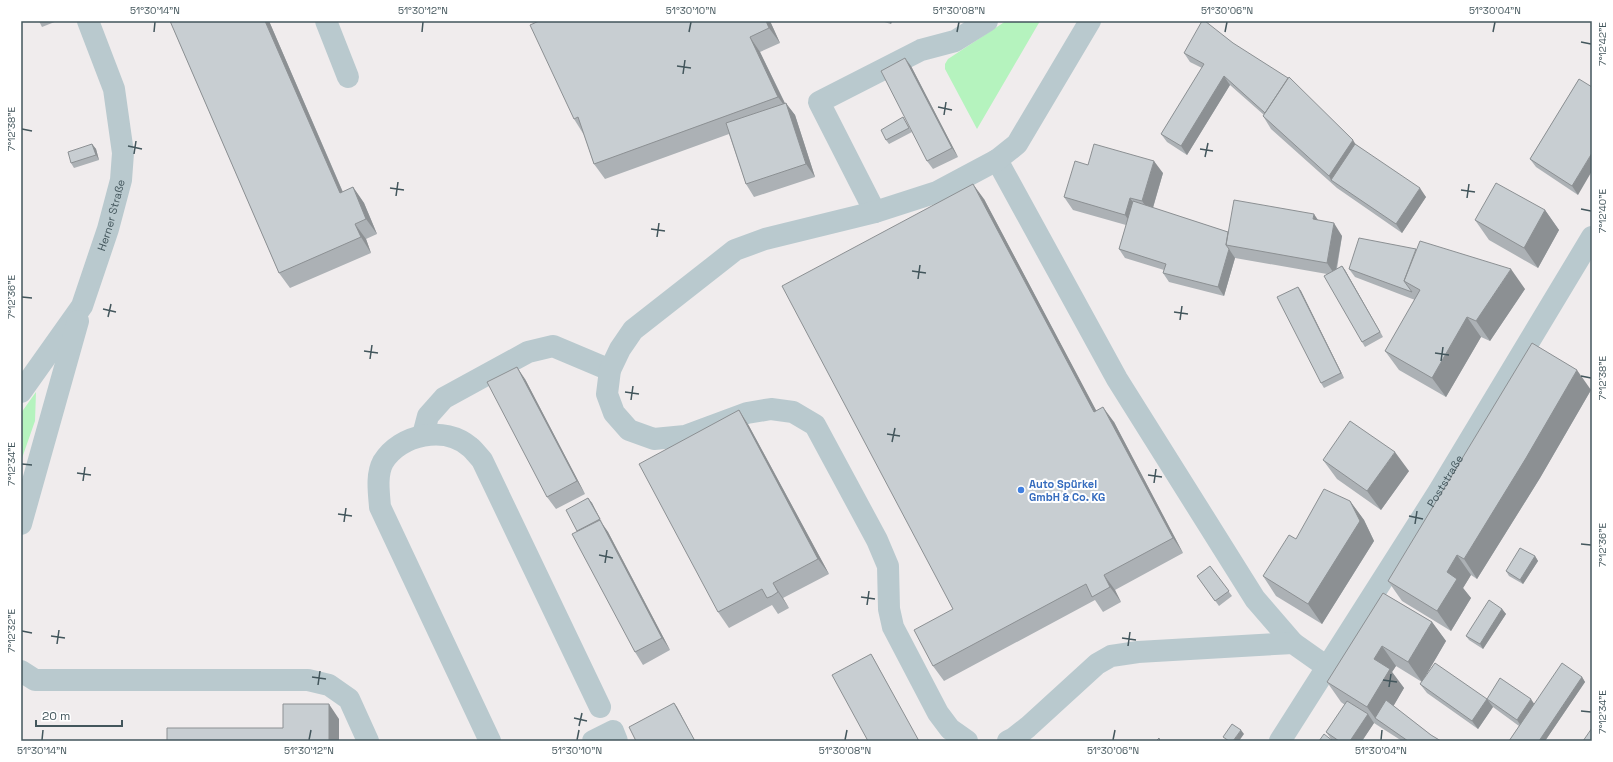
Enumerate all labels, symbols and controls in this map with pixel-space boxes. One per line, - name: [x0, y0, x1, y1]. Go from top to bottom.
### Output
- text: 51°30'14"N: [130, 4, 180, 17]
- text: 51°30'12"N: [398, 4, 448, 17]
- text: 51°30'10"N: [666, 4, 716, 17]
- text: 51°30'08"N: [933, 4, 985, 17]
- text: 51°30'06"N: [1201, 4, 1253, 17]
- text: 51°30'04"N: [1469, 4, 1521, 17]
- text: 7°12'42"E: [1596, 22, 1609, 66]
- text: 7°12'38"E: [5, 106, 18, 151]
- street label: Herner Straße: [94, 178, 128, 253]
- text: 7°12'40"E: [1596, 188, 1609, 233]
- text: 7°12'36"E: [5, 275, 18, 319]
- text: 7°12'38"E: [1596, 355, 1609, 400]
- text: 7°12'34"E: [5, 442, 18, 486]
- street label: Poststraße: [1424, 452, 1466, 510]
- place label: Auto Spürkel GmbH & Co. KG: [1029, 477, 1105, 504]
- marker: Auto Spürkel GmbH & Co. KG: [1016, 485, 1026, 495]
- text: 7°12'36"E: [1596, 523, 1609, 567]
- text: 7°12'32"E: [5, 609, 18, 653]
- text: 7°12'34"E: [1596, 690, 1609, 734]
- scale bar: [36, 702, 122, 728]
- text: 20 m: [42, 708, 70, 724]
- text: 51°30'14"N: [17, 744, 67, 757]
- text: 51°30'12"N: [284, 744, 334, 757]
- text: 51°30'10"N: [552, 744, 602, 757]
- text: 51°30'08"N: [819, 744, 871, 757]
- text: 51°30'06"N: [1087, 744, 1139, 757]
- text: 51°30'04"N: [1355, 744, 1407, 757]

